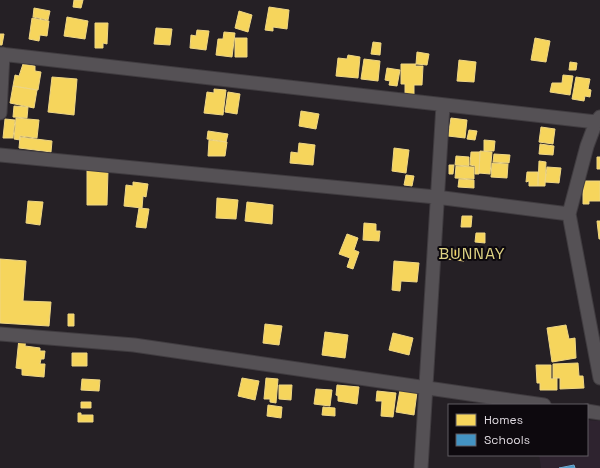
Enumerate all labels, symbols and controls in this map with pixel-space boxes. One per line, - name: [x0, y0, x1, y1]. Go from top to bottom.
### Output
- district label: BUNNAY: [438, 243, 506, 264]
- legend: [448, 404, 588, 456]
- text: Homes: [484, 412, 523, 428]
- text: Schools: [484, 432, 530, 448]

